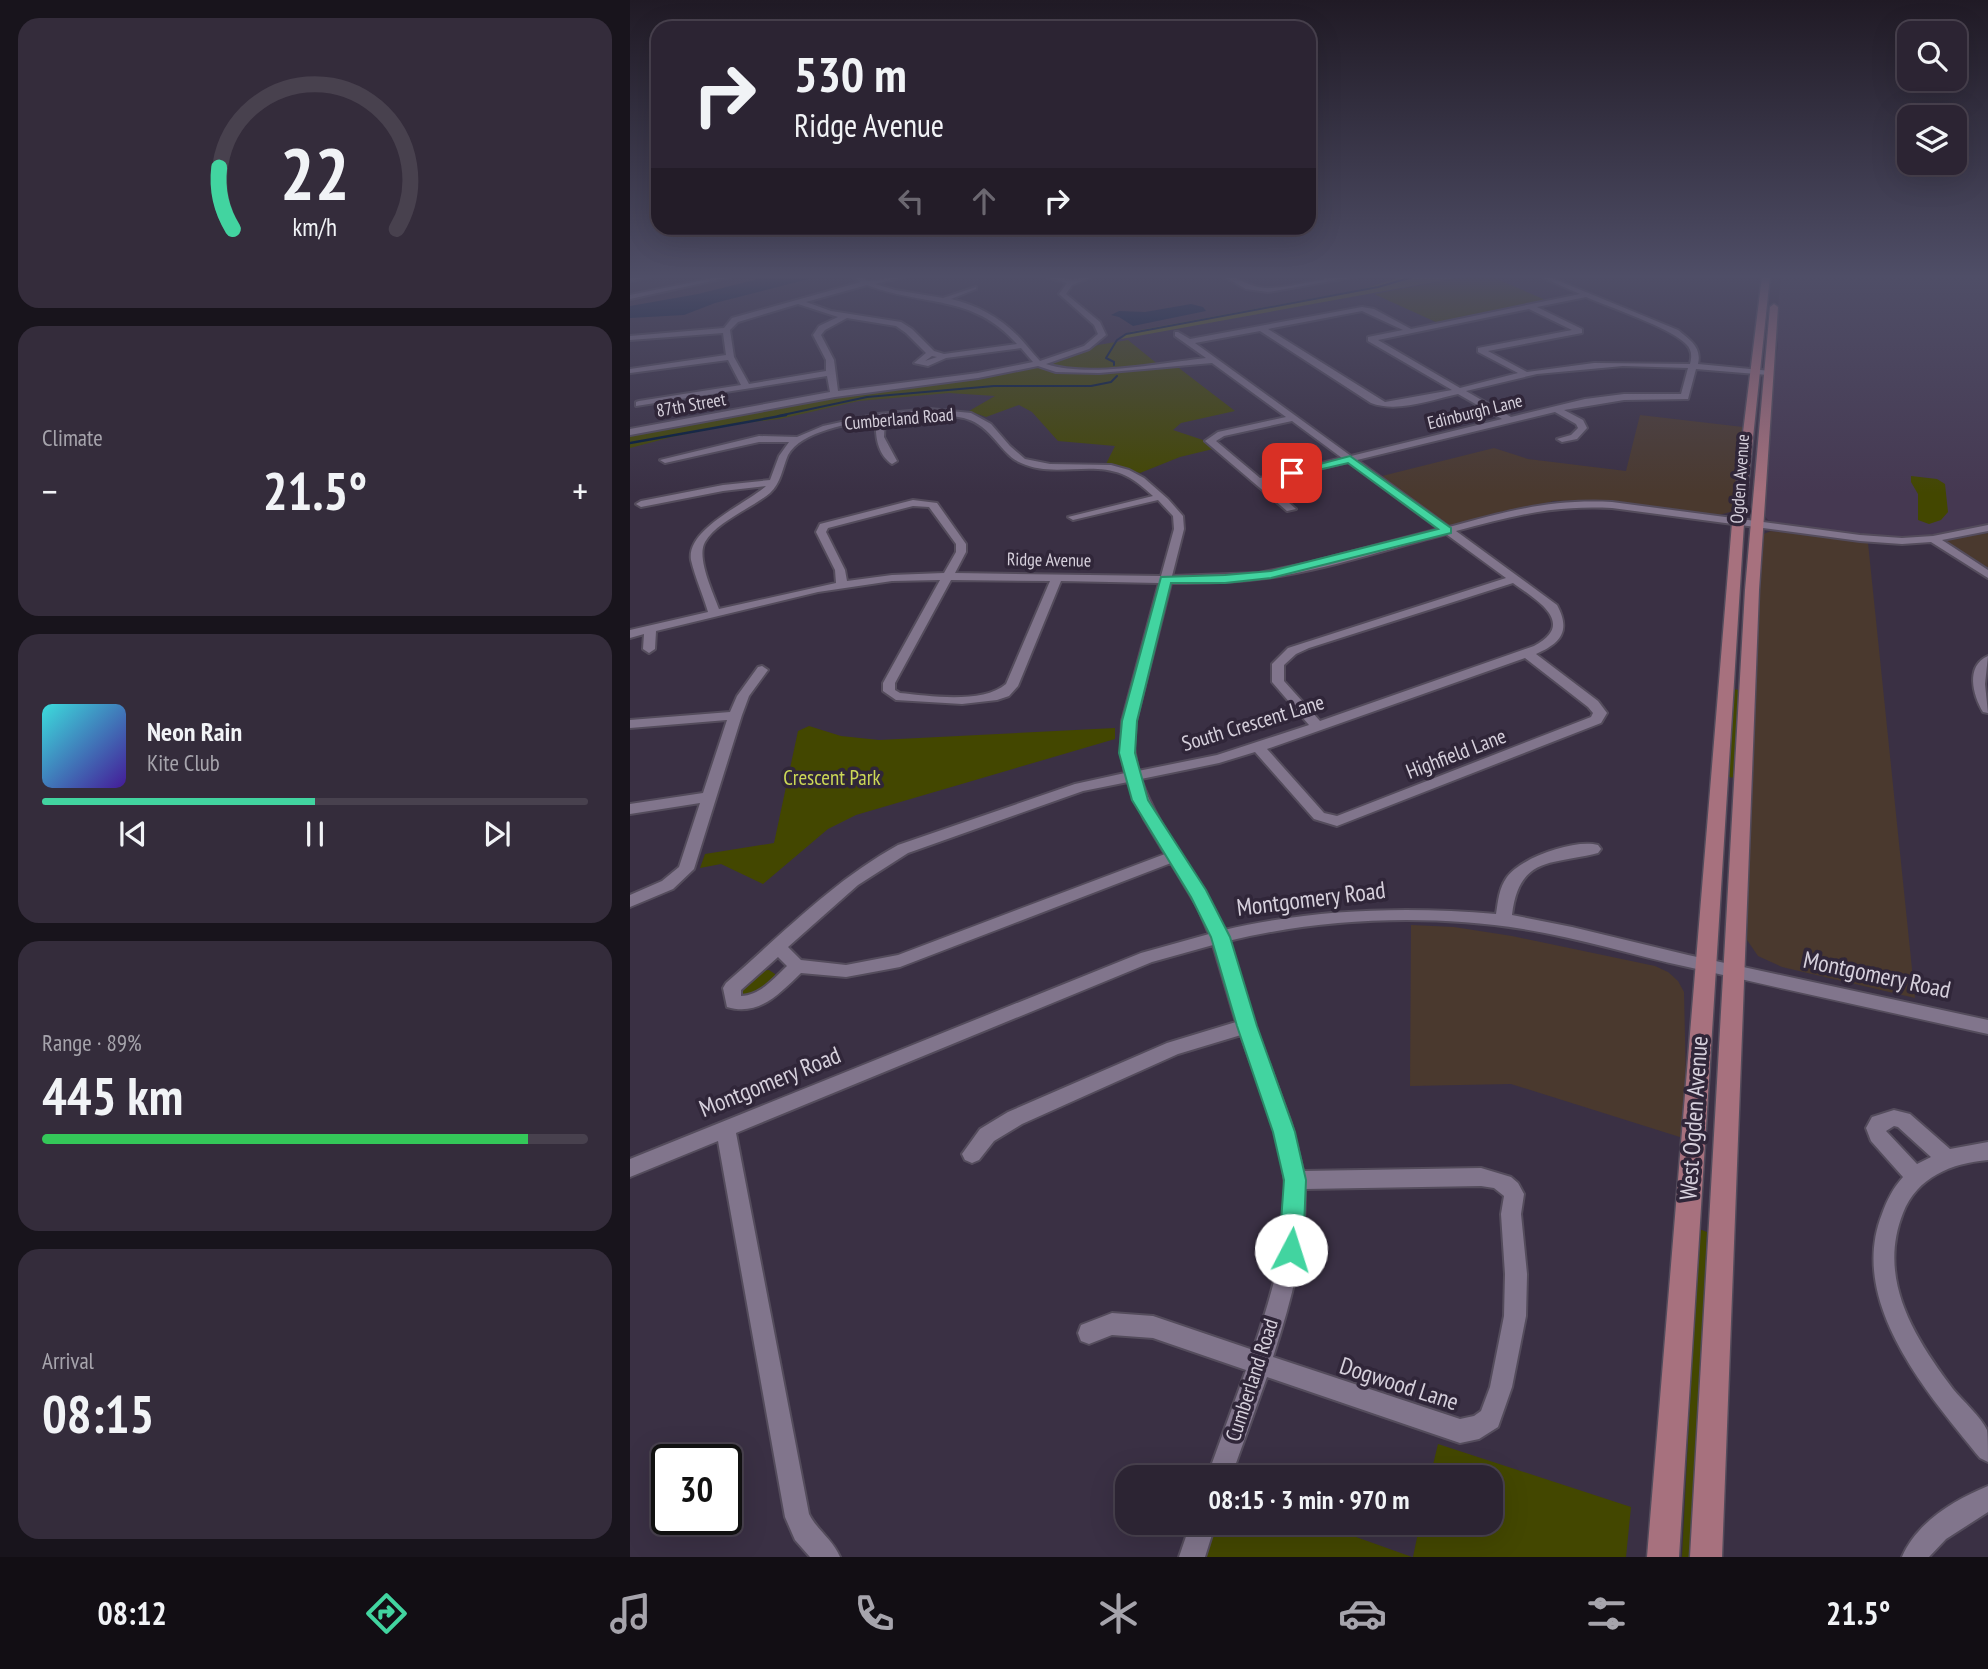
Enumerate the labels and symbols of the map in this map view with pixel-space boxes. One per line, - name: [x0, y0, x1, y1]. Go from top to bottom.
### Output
- street label: 87th Street: [654, 387, 727, 422]
- street label: Edinburgh Lane: [1425, 389, 1525, 434]
- street label: Cumberland Road: [843, 402, 954, 435]
- street label: Ogden Avenue: [1725, 433, 1754, 524]
- pin: [1262, 443, 1322, 503]
- street label: Ridge Avenue: [1007, 547, 1091, 572]
- street label: South Crescent Lane: [1178, 688, 1327, 757]
- street label: Highfield Lane: [1402, 722, 1510, 785]
- park label: Crescent Park: [783, 764, 881, 791]
- street label: Montgomery Road: [1235, 874, 1387, 923]
- street label: Montgomery Road: [1801, 944, 1954, 1005]
- street label: West Ogden Avenue: [1672, 1035, 1715, 1201]
- street label: Montgomery Road: [695, 1039, 845, 1124]
- position arrow: [1254, 1213, 1328, 1287]
- street label: Cumberland Road: [1219, 1315, 1284, 1445]
- street label: Dogwood Lane: [1336, 1350, 1463, 1417]
- speed limit sign: 30: [651, 1444, 742, 1535]

